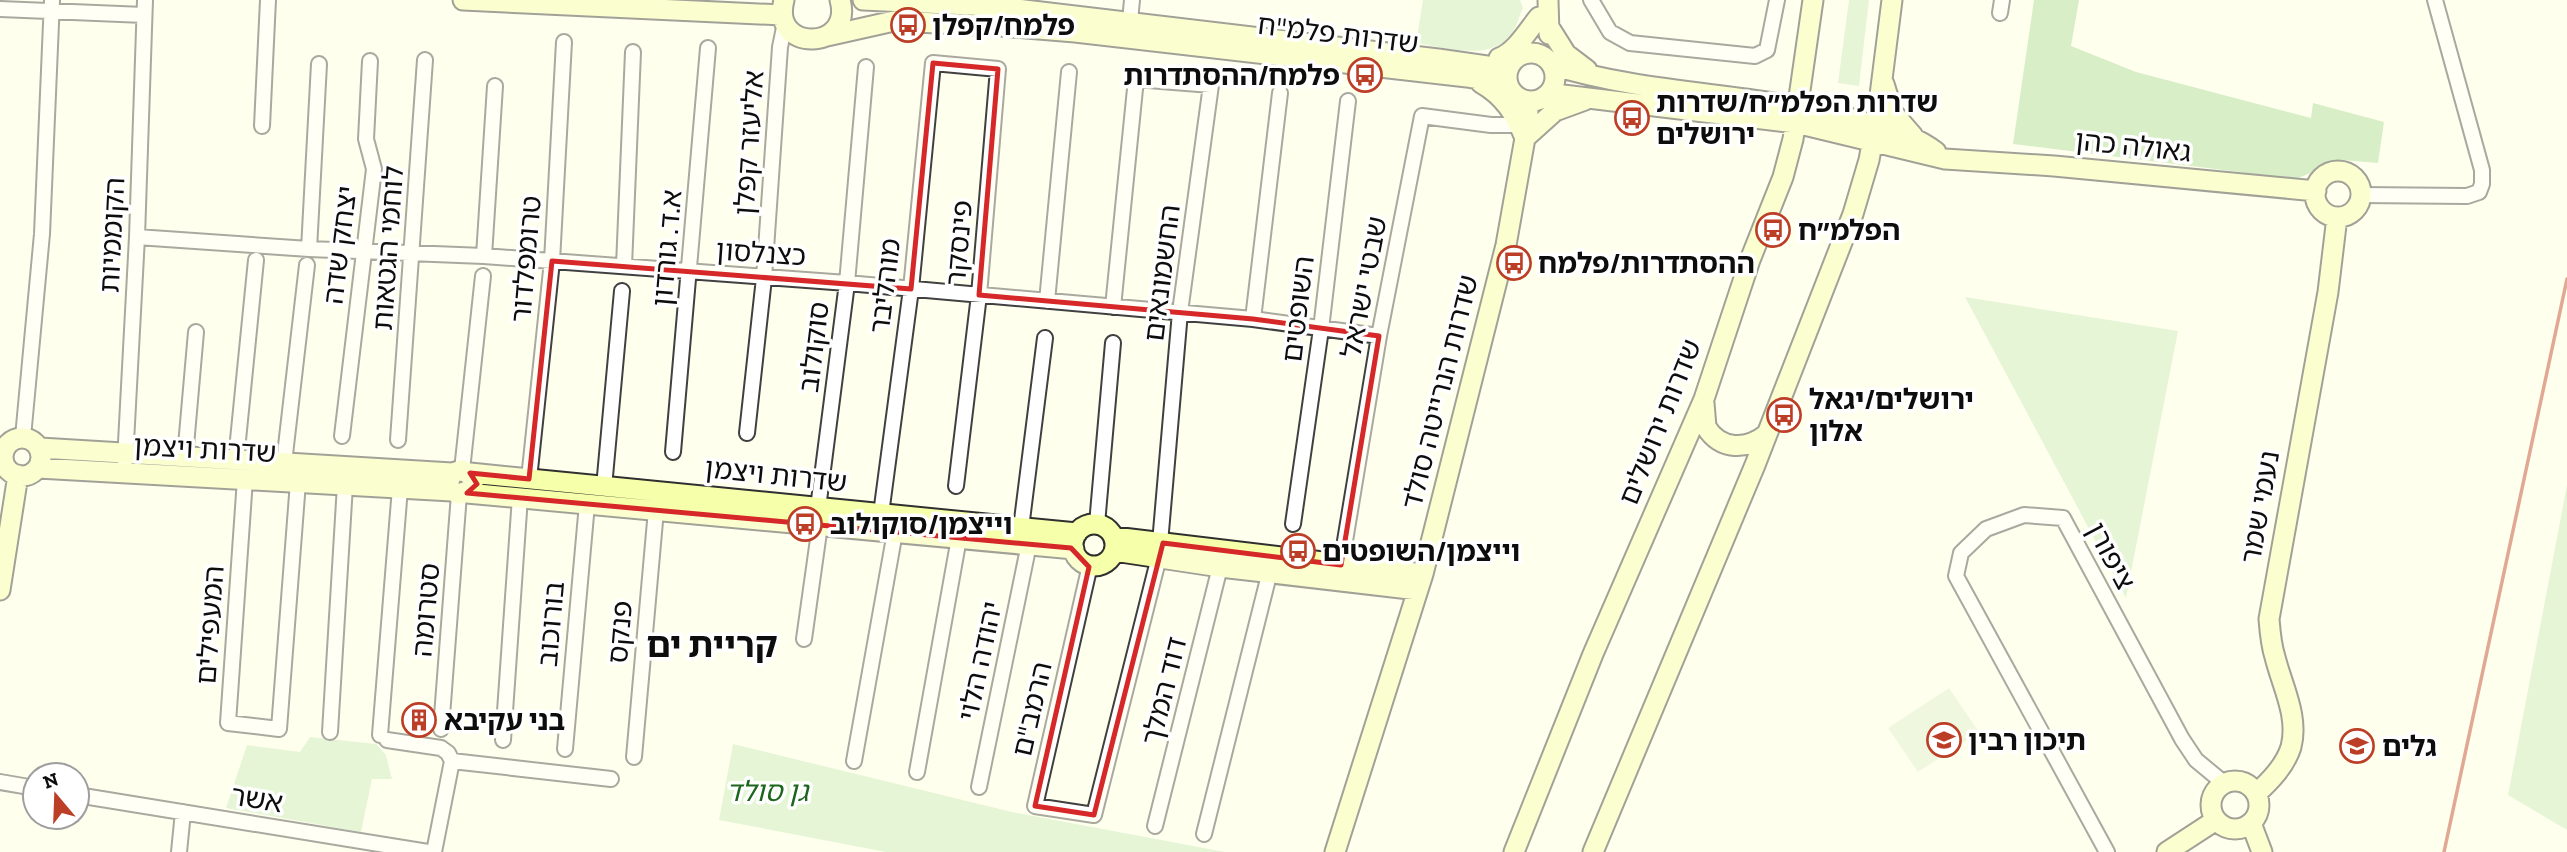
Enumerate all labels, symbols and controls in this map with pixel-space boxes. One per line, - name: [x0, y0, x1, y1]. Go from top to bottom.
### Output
- bus stop icon: פלמח/קפלן: [889, 6, 927, 44]
- street label: שדרות פלמ"ח: [1256, 8, 1420, 60]
- place label: פלמח/קפלן: [932, 9, 1075, 42]
- bus stop icon: פלמח/ההסתדרות: [1346, 56, 1384, 94]
- place label: פלמח/ההסתדרות: [1123, 59, 1340, 92]
- street label: אליעזר קפלן: [727, 69, 771, 217]
- place label: שדרות הפלמ״ח/שדרות ירושלים: [1656, 86, 1938, 151]
- bus stop icon: שדרות הפלמ״ח/שדרות ירושלים: [1613, 99, 1651, 137]
- street label: גאולה כהן: [2073, 124, 2193, 168]
- street label: לוחמי הגטאות: [366, 164, 410, 332]
- street label: הקוממיות: [92, 176, 132, 294]
- street label: יצחק שדה: [316, 184, 364, 306]
- street label: א.ד. גורדון: [645, 188, 689, 308]
- street label: טרומפלדור: [504, 194, 548, 324]
- street label: פינסקר: [939, 199, 979, 287]
- street label: החשמונאים: [1137, 203, 1187, 343]
- bus stop icon: הפלמ״ח: [1754, 211, 1792, 249]
- street label: שבטי ישראל: [1334, 213, 1394, 361]
- place label: הפלמ״ח: [1798, 214, 1900, 247]
- street label: כצנלסון: [715, 233, 807, 273]
- street label: מוהליבר: [863, 237, 907, 335]
- bus stop icon: ההסתדרות/פלמח: [1495, 244, 1533, 282]
- place label: ההסתדרות/פלמח: [1538, 247, 1755, 280]
- street label: השופטים: [1275, 254, 1321, 364]
- street label: שדרות הנרייטה סולד: [1395, 271, 1485, 513]
- street label: סוקולוב: [792, 300, 836, 394]
- street label: שדרות ירושלים: [1612, 334, 1708, 510]
- place label: ירושלים/יגאל אלון: [1809, 383, 1974, 448]
- bus stop icon: ירושלים/יגאל אלון: [1765, 396, 1803, 434]
- street label: שדרות ויצמן: [133, 429, 277, 469]
- street label: נעמי שמר: [2234, 448, 2286, 566]
- street label: שדרות ויצמן: [703, 451, 849, 499]
- bus stop icon: וייצמן/סוקולוב: [786, 505, 824, 543]
- place label: וייצמן/סוקולוב: [830, 508, 1012, 541]
- street label: ציפורן: [2080, 517, 2142, 595]
- bus stop icon: וייצמן/השופטים: [1279, 532, 1317, 570]
- place label: וייצמן/השופטים: [1322, 535, 1520, 568]
- street label: סטרומה: [405, 562, 447, 658]
- street label: המעפילים: [189, 565, 231, 685]
- street label: בורוכוב: [531, 580, 571, 668]
- street label: יהודה הלוי: [951, 598, 1009, 724]
- street label: פנקס: [601, 599, 639, 665]
- district label: קריית ים: [646, 624, 778, 666]
- street label: דוד המלך: [1135, 634, 1193, 748]
- street label: הרמב"ם: [1005, 659, 1059, 759]
- building icon: בני עקיבא: [400, 701, 438, 739]
- place label: בני עקיבא: [444, 704, 565, 737]
- school or university icon: תיכון רבין: [1925, 721, 1963, 759]
- place label: תיכון רבין: [1968, 724, 2086, 757]
- school or university icon: גלים: [2338, 727, 2376, 765]
- place label: גלים: [2382, 730, 2437, 763]
- north arrow: [21, 761, 91, 831]
- text: N: [40, 767, 61, 794]
- park label: גן סולד: [726, 775, 811, 808]
- street label: אשר: [229, 779, 285, 819]

